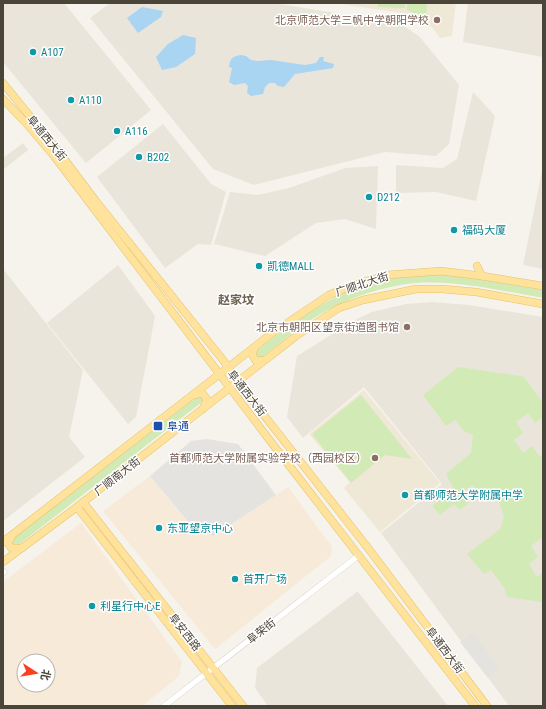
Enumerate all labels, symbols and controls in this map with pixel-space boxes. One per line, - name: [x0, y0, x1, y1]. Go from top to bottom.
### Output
- place label: 北京师范大学三帆中学朝阳学校: [275, 14, 429, 27]
- marker: 北京师范大学三帆中学朝阳学校: [432, 15, 442, 25]
- place label: A107: [41, 46, 64, 59]
- marker: A107: [28, 47, 38, 57]
- place label: A110: [79, 94, 102, 107]
- marker: A110: [66, 95, 76, 105]
- street label: 阜通西大街: [24, 113, 69, 164]
- place label: A116: [125, 125, 148, 138]
- marker: A116: [112, 126, 122, 136]
- place label: B202: [147, 151, 169, 164]
- marker: B202: [134, 152, 144, 162]
- place label: D212: [377, 191, 400, 204]
- marker: D212: [364, 192, 374, 202]
- place label: 福码大厦: [462, 224, 506, 237]
- marker: 福码大厦: [449, 225, 459, 235]
- place label: 凯德MALL: [267, 260, 314, 273]
- marker: 凯德MALL: [254, 261, 264, 271]
- street label: 广顺北大街: [334, 270, 390, 299]
- district label: 赵家坟: [218, 293, 254, 307]
- place label: 北京市朝阳区望京街道图书馆: [256, 321, 399, 334]
- marker: 北京市朝阳区望京街道图书馆: [402, 322, 412, 332]
- street label: 阜通西大街: [225, 368, 269, 419]
- marker: 阜通: [152, 420, 164, 432]
- place label: 阜通: [167, 420, 189, 433]
- place label: 首都师范大学附属实验学校（西园校区）: [169, 452, 367, 465]
- marker: 首都师范大学附属实验学校（西园校区）: [370, 453, 380, 463]
- street label: 广顺南大街: [92, 454, 143, 498]
- place label: 首都师范大学附属中学: [413, 489, 523, 502]
- marker: 首都师范大学附属中学: [400, 490, 410, 500]
- place label: 东亚望京中心: [167, 522, 233, 535]
- marker: 东亚望京中心: [154, 523, 164, 533]
- place label: 首开广场: [243, 573, 287, 586]
- marker: 首开广场: [230, 574, 240, 584]
- place label: 利星行中心E: [100, 600, 161, 613]
- marker: 利星行中心E: [87, 601, 97, 611]
- street label: 阜安西路: [166, 611, 203, 654]
- street label: 阜荣街: [244, 616, 278, 647]
- street label: 阜通西大街: [423, 624, 466, 676]
- north arrow: [16, 653, 56, 693]
- text: 北: [38, 668, 53, 682]

